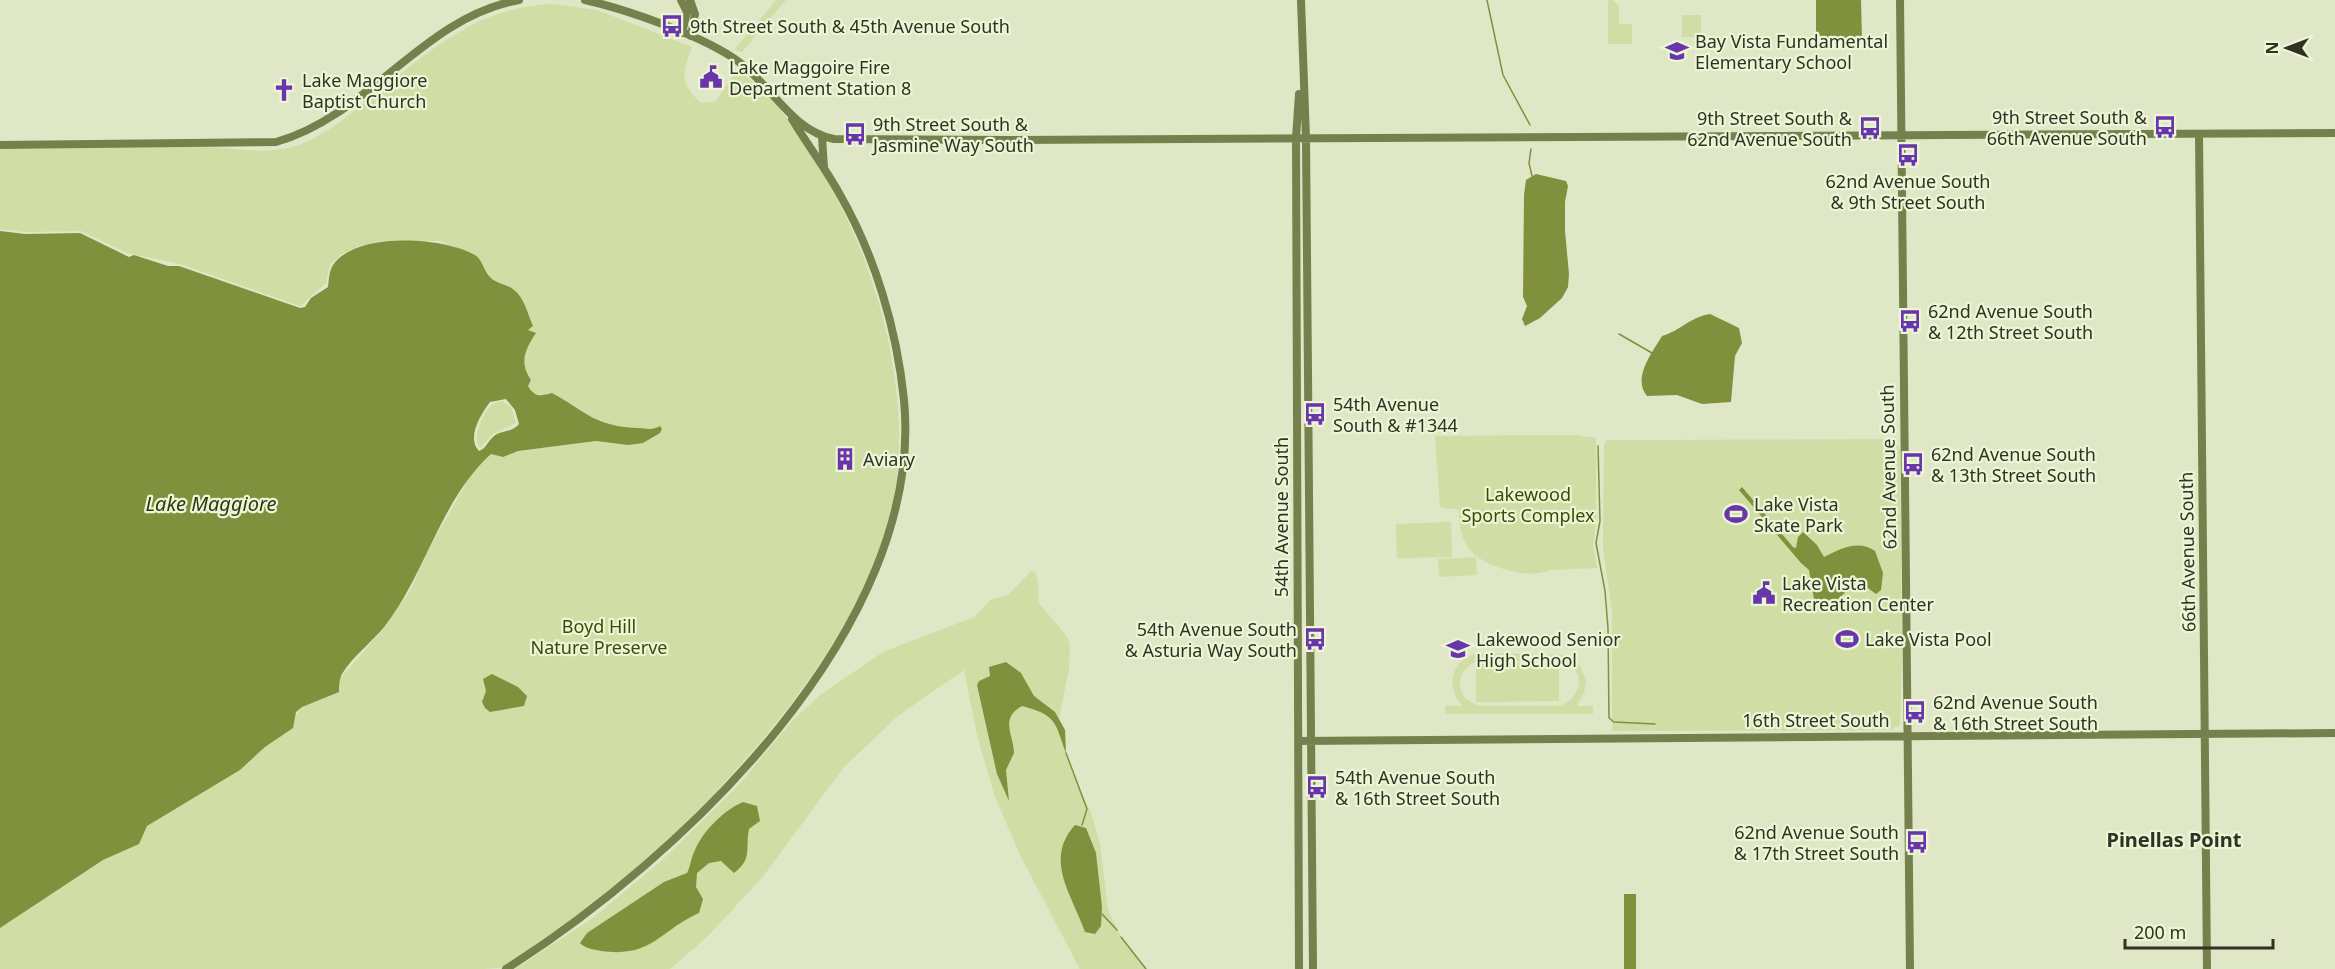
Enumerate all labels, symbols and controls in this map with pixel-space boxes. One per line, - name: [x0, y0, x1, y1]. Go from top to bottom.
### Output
- bus stop icon: 9th Street South & 45th Avenue South: [659, 13, 685, 39]
- place label: 9th Street South & 45th Avenue South: [690, 14, 1010, 38]
- north arrow: [2257, 18, 2317, 78]
- place label: Bay Vista Fundamental Elementary School: [1695, 29, 1888, 74]
- school or university icon: Bay Vista Fundamental Elementary School: [1664, 38, 1690, 64]
- text: N: [2261, 41, 2283, 55]
- place label: Lake Maggoire Fire Department Station 8: [729, 55, 911, 100]
- public building icon: Lake Maggoire Fire Department Station 8: [698, 64, 724, 90]
- place label: Lake Maggiore Baptist Church: [302, 68, 427, 113]
- church icon: Lake Maggiore Baptist Church: [271, 77, 297, 103]
- place label: 9th Street South & 66th Avenue South: [1987, 105, 2148, 150]
- place label: 9th Street South & 62nd Avenue South: [1687, 106, 1853, 151]
- place label: 9th Street South & Jasmine Way South: [871, 112, 1034, 157]
- bus stop icon: 9th Street South & 66th Avenue South: [2152, 114, 2178, 140]
- bus stop icon: 9th Street South & 62nd Avenue South: [1857, 115, 1883, 141]
- bus stop icon: 9th Street South & Jasmine Way South: [842, 121, 868, 147]
- bus stop icon: 62nd Avenue South & 9th Street South: [1895, 142, 1921, 168]
- place label: 62nd Avenue South & 9th Street South: [1826, 169, 1990, 214]
- place label: 62nd Avenue South & 12th Street South: [1928, 299, 2093, 344]
- bus stop icon: 62nd Avenue South & 12th Street South: [1897, 308, 1923, 334]
- street label: 62nd Avenue South: [1875, 384, 1901, 550]
- place label: 54th Avenue South & #1344: [1333, 392, 1458, 437]
- bus stop icon: 54th Avenue South & #1344: [1302, 401, 1328, 427]
- street label: 54th Avenue South: [1269, 437, 1293, 597]
- place label: 62nd Avenue South & 13th Street South: [1931, 442, 2096, 487]
- building icon: Aviary: [832, 446, 858, 472]
- place label: Aviary: [863, 447, 916, 471]
- bus stop icon: 62nd Avenue South & 13th Street South: [1900, 451, 1926, 477]
- street label: 66th Avenue South: [2174, 472, 2200, 632]
- park label: Lakewood Sports Complex: [1461, 482, 1595, 527]
- water label: Lake Maggiore: [146, 490, 276, 517]
- place label: Lake Vista Skate Park: [1754, 492, 1843, 537]
- sports icon: Lake Vista Skate Park: [1723, 501, 1749, 527]
- place label: Lake Vista Recreation Center: [1782, 571, 1934, 616]
- public building icon: Lake Vista Recreation Center: [1751, 580, 1777, 606]
- park label: Boyd Hill Nature Preserve: [531, 614, 667, 659]
- place label: 54th Avenue South & Asturia Way South: [1125, 617, 1297, 662]
- bus stop icon: 54th Avenue South & Asturia Way South: [1302, 626, 1328, 652]
- sports icon: Lake Vista Pool: [1834, 626, 1860, 652]
- place label: Lakewood Senior High School: [1476, 627, 1621, 672]
- place label: Lake Vista Pool: [1865, 627, 1992, 651]
- school or university icon: Lakewood Senior High School: [1445, 636, 1471, 662]
- place label: 62nd Avenue South & 16th Street South: [1933, 690, 2098, 735]
- bus stop icon: 62nd Avenue South & 16th Street South: [1902, 699, 1928, 725]
- street label: 16th Street South: [1742, 708, 1890, 732]
- place label: 54th Avenue South & 16th Street South: [1335, 765, 1500, 810]
- bus stop icon: 54th Avenue South & 16th Street South: [1304, 774, 1330, 800]
- place label: 62nd Avenue South & 17th Street South: [1734, 820, 1899, 865]
- district label: Pinellas Point: [2106, 826, 2242, 853]
- bus stop icon: 62nd Avenue South & 17th Street South: [1904, 829, 1930, 855]
- scale bar: [2125, 912, 2274, 950]
- text: 200 m: [2134, 920, 2186, 944]

